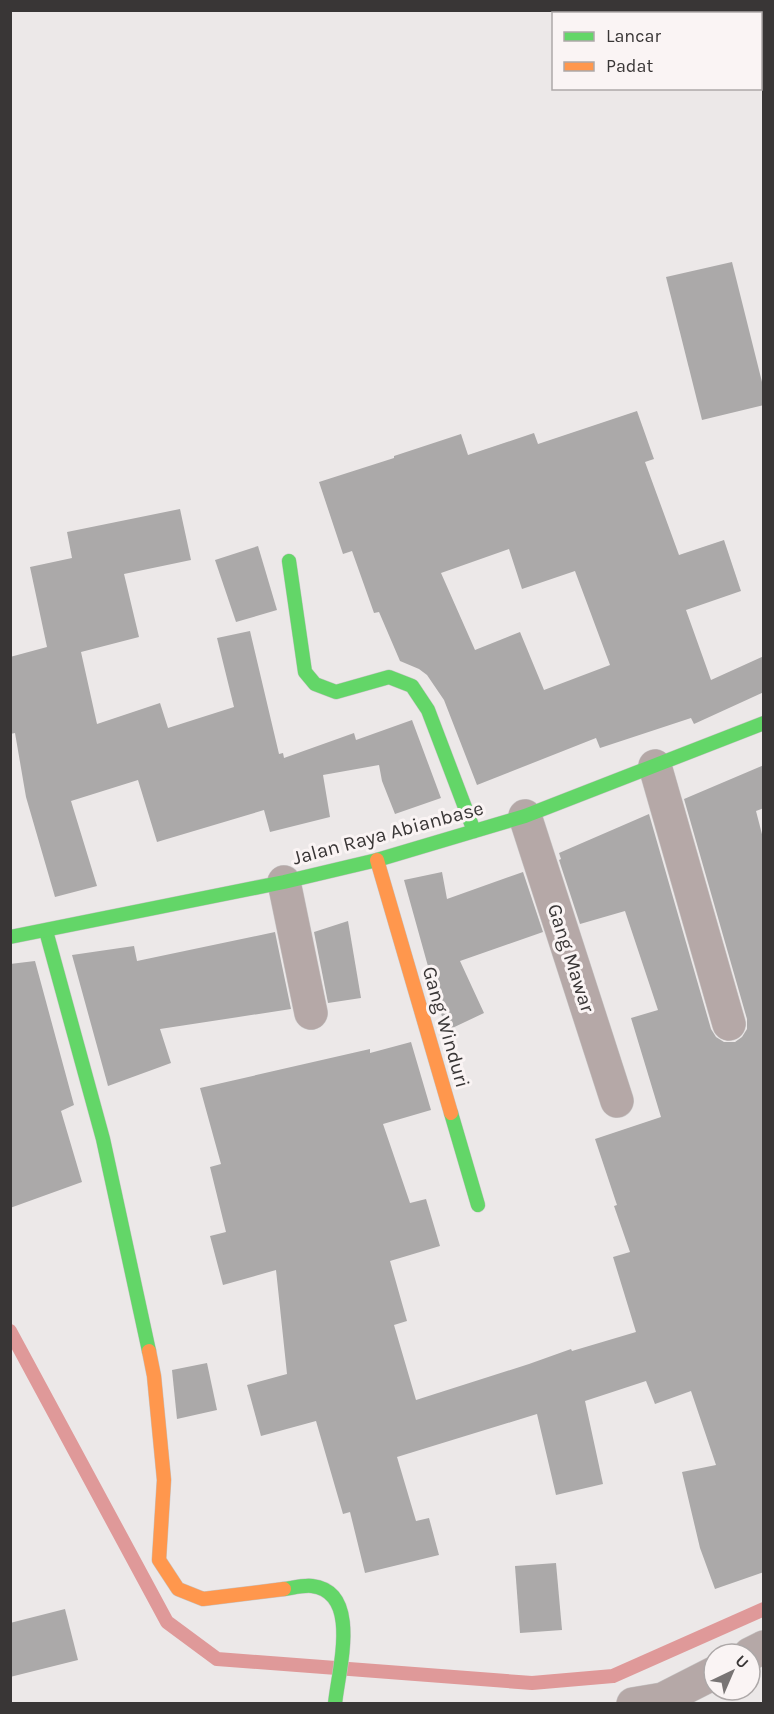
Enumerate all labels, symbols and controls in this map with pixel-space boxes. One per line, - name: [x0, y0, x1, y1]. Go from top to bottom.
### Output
- legend: [552, 12, 762, 90]
- text: Lancar: [606, 25, 661, 47]
- text: Padat: [606, 55, 653, 77]
- street label: Jalan Raya Abianbase: [290, 796, 486, 870]
- street label: Gang Mawar: [543, 901, 600, 1016]
- street label: Gang Winduri: [418, 964, 474, 1090]
- north arrow: [702, 1642, 762, 1702]
- text: U: [732, 1651, 753, 1672]

